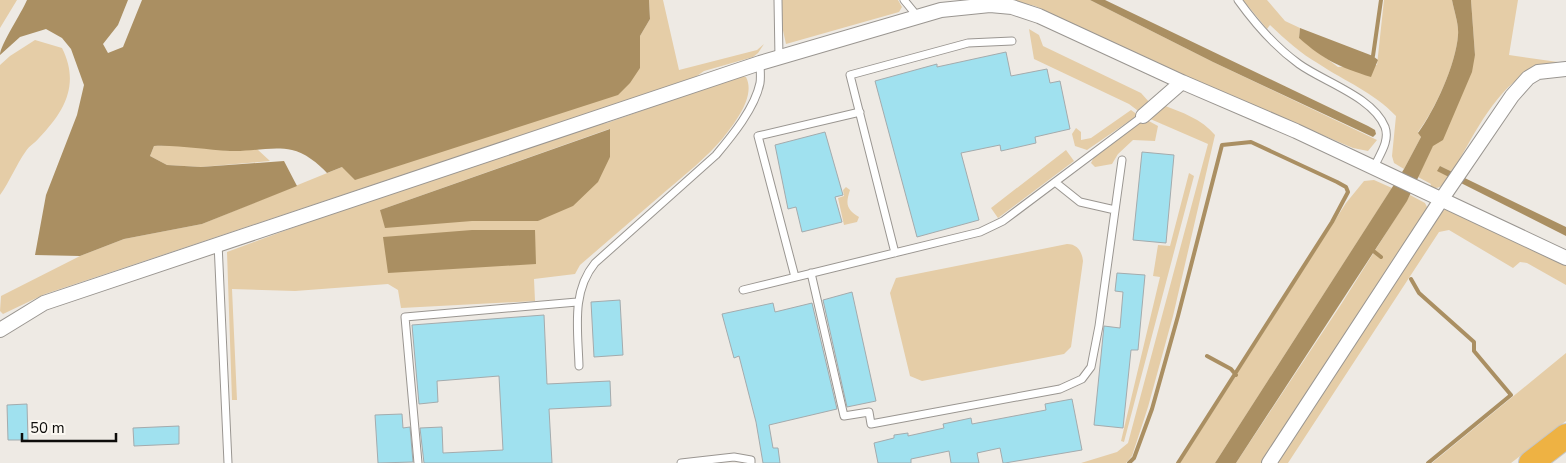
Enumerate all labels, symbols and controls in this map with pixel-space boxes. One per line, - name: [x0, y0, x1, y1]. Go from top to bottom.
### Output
- scale bar: [22, 410, 116, 442]
- text: 50 m: [30, 418, 65, 438]

